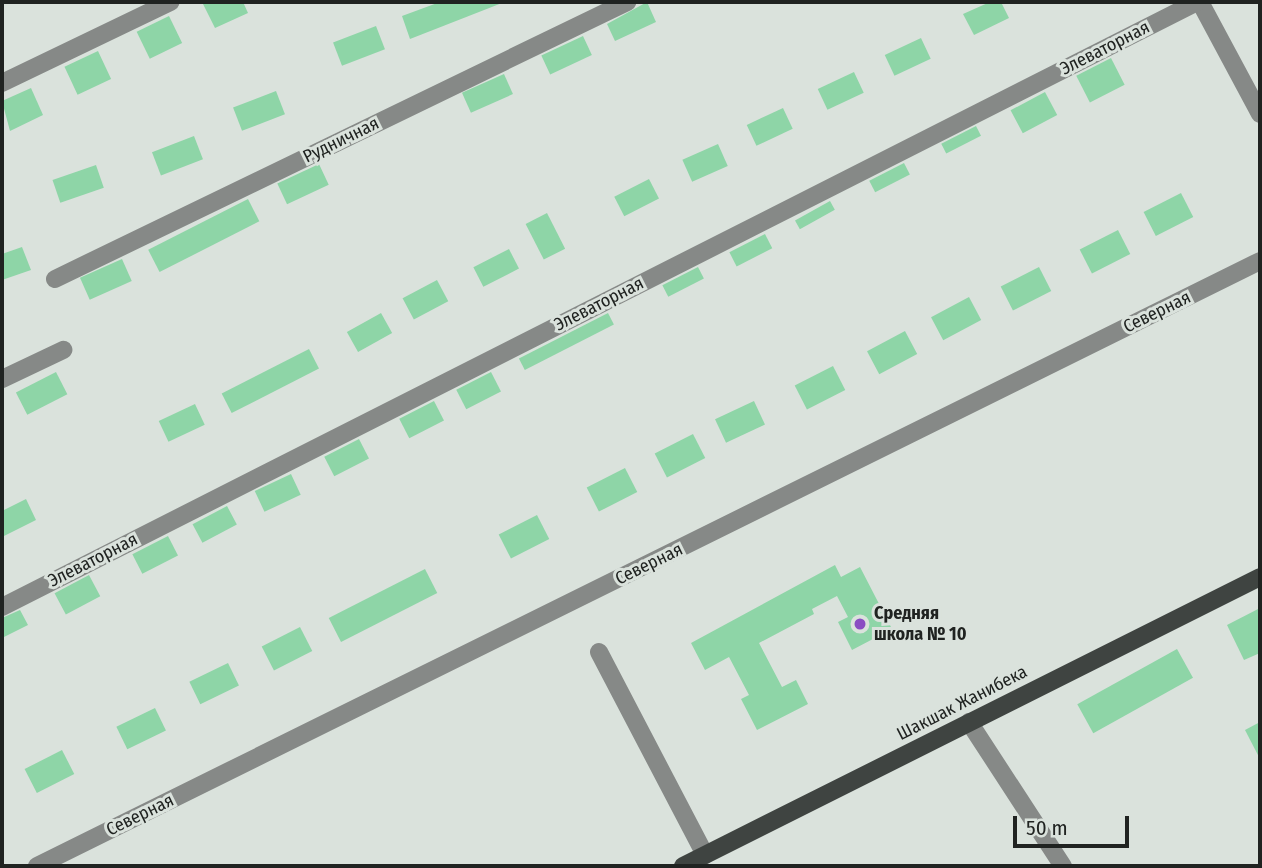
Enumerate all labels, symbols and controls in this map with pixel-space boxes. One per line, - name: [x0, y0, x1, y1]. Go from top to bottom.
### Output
- street label: Элеваторная: [1057, 16, 1153, 80]
- street label: Рудничная: [300, 112, 382, 168]
- street label: Элеваторная: [551, 272, 647, 336]
- street label: Северная: [1120, 286, 1194, 338]
- street label: Элеваторная: [45, 528, 141, 592]
- street label: Северная: [612, 538, 686, 590]
- place label: Средняя школа № 10: [874, 603, 967, 646]
- marker: Средняя школа № 10: [852, 616, 868, 632]
- street label: Шакшак Жанибека: [893, 661, 1031, 745]
- street label: Северная: [103, 789, 177, 841]
- scale bar: [1017, 802, 1132, 846]
- text: 50 m: [1026, 815, 1068, 841]

